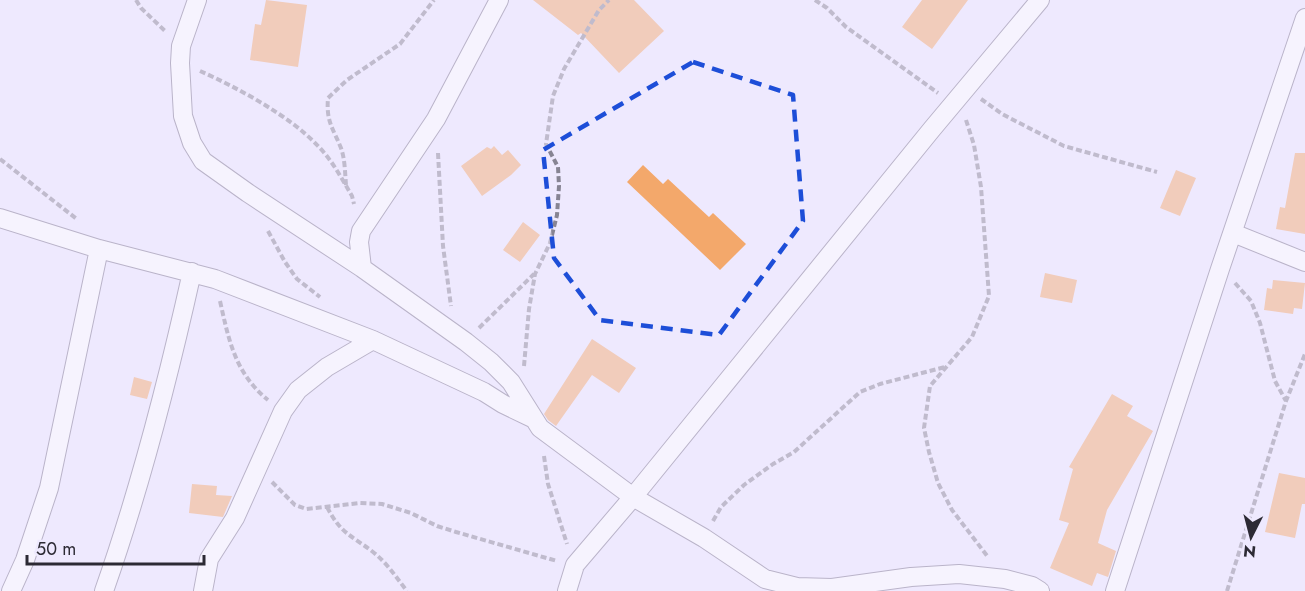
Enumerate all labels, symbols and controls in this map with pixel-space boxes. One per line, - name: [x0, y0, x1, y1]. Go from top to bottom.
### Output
- north arrow: [1221, 507, 1281, 567]
- scale bar: [27, 528, 204, 566]
- text: 50 m: [36, 536, 76, 562]
- text: N: [1242, 539, 1257, 564]

